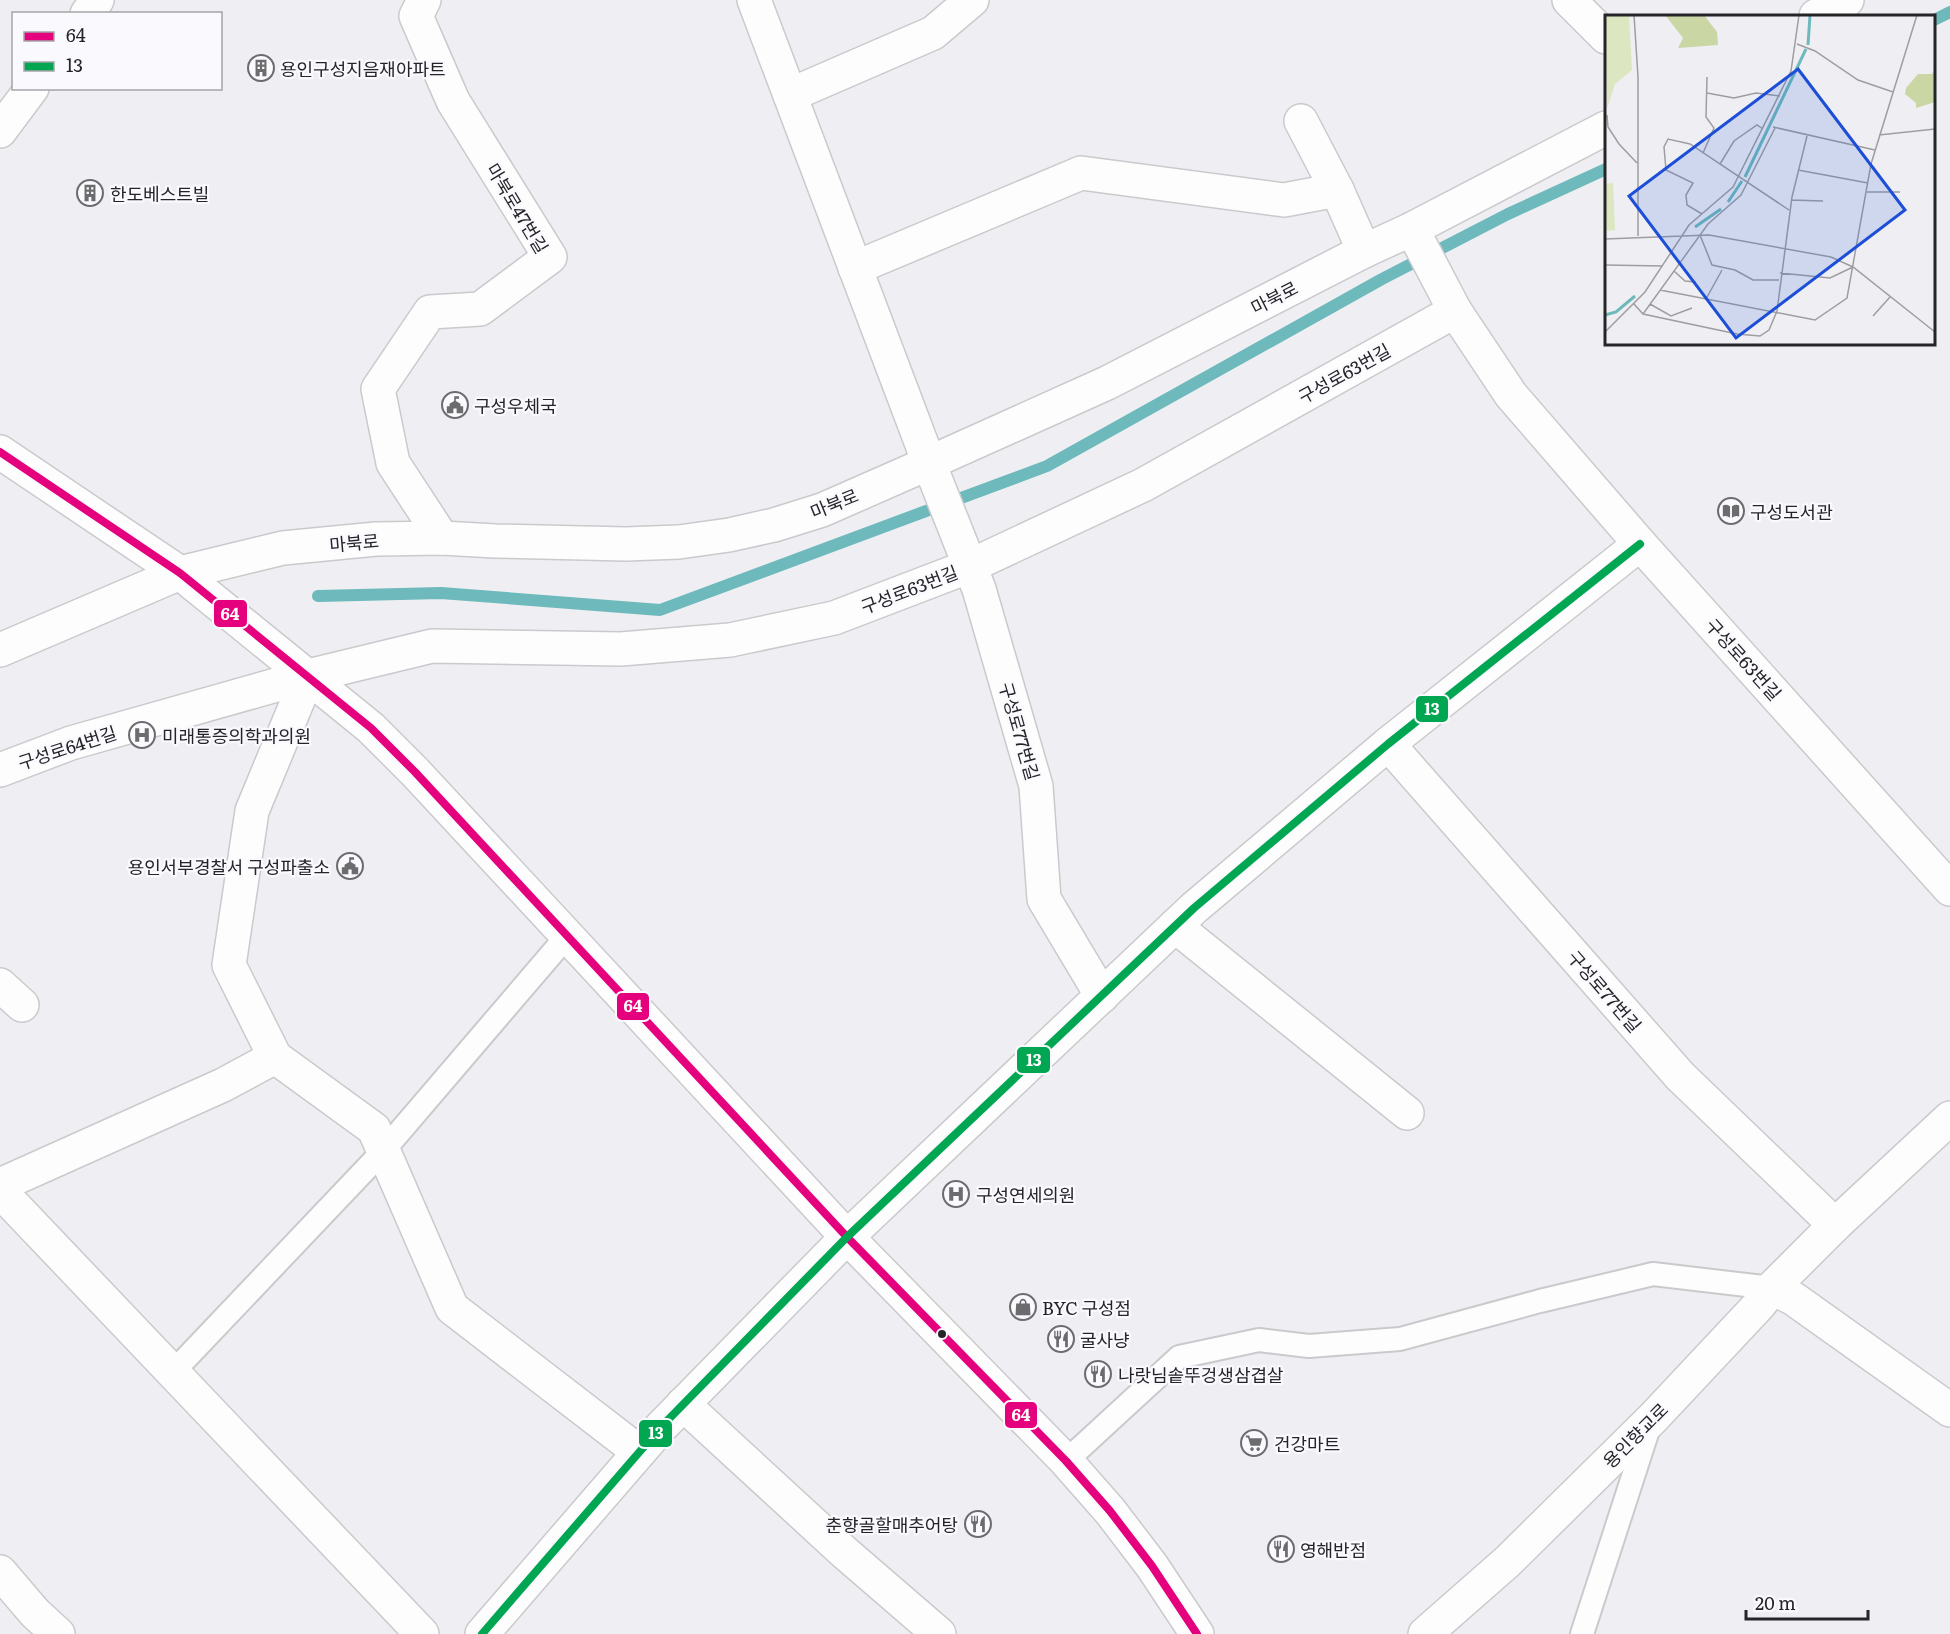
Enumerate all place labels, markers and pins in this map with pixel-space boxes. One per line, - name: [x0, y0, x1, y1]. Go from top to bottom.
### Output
- building icon: 용인구성지음재아파트: [246, 53, 276, 83]
- place label: 용인구성지음재아파트: [280, 55, 446, 82]
- building icon: 한도베스트빌: [75, 178, 105, 208]
- place label: 한도베스트빌: [110, 180, 209, 207]
- public building icon: 구성우체국: [440, 390, 470, 420]
- place label: 구성우체국: [474, 392, 557, 419]
- library icon: 구성도서관: [1716, 496, 1746, 526]
- place label: 구성도서관: [1750, 498, 1833, 525]
- hospital icon: 미래통증의학과의원: [127, 720, 157, 750]
- place label: 미래통증의학과의원: [162, 722, 311, 749]
- public building icon: 용인서부경찰서 구성파출소: [335, 851, 365, 881]
- place label: 용인서부경찰서 구성파출소: [128, 853, 330, 880]
- hospital icon: 구성연세의원: [941, 1179, 971, 1209]
- place label: 구성연세의원: [976, 1181, 1075, 1208]
- shop icon: BYC 구성점: [1008, 1292, 1038, 1322]
- place label: BYC 구성점: [1042, 1294, 1131, 1321]
- restaurant icon: 굴사냥: [1046, 1324, 1076, 1354]
- place label: 굴사냥: [1080, 1326, 1130, 1353]
- unlabelled marker: [936, 1328, 948, 1340]
- restaurant icon: 나랏님솥뚜겅생삼겹살: [1083, 1359, 1113, 1389]
- place label: 나랏님솥뚜겅생삼겹살: [1118, 1361, 1284, 1388]
- supermarket icon: 건강마트: [1239, 1428, 1269, 1458]
- place label: 건강마트: [1274, 1430, 1340, 1457]
- restaurant icon: 춘향골할매추어탕: [963, 1509, 993, 1539]
- place label: 춘향골할매추어탕: [826, 1511, 958, 1538]
- restaurant icon: 영해반점: [1266, 1534, 1296, 1564]
- place label: 영해반점: [1300, 1536, 1366, 1563]

